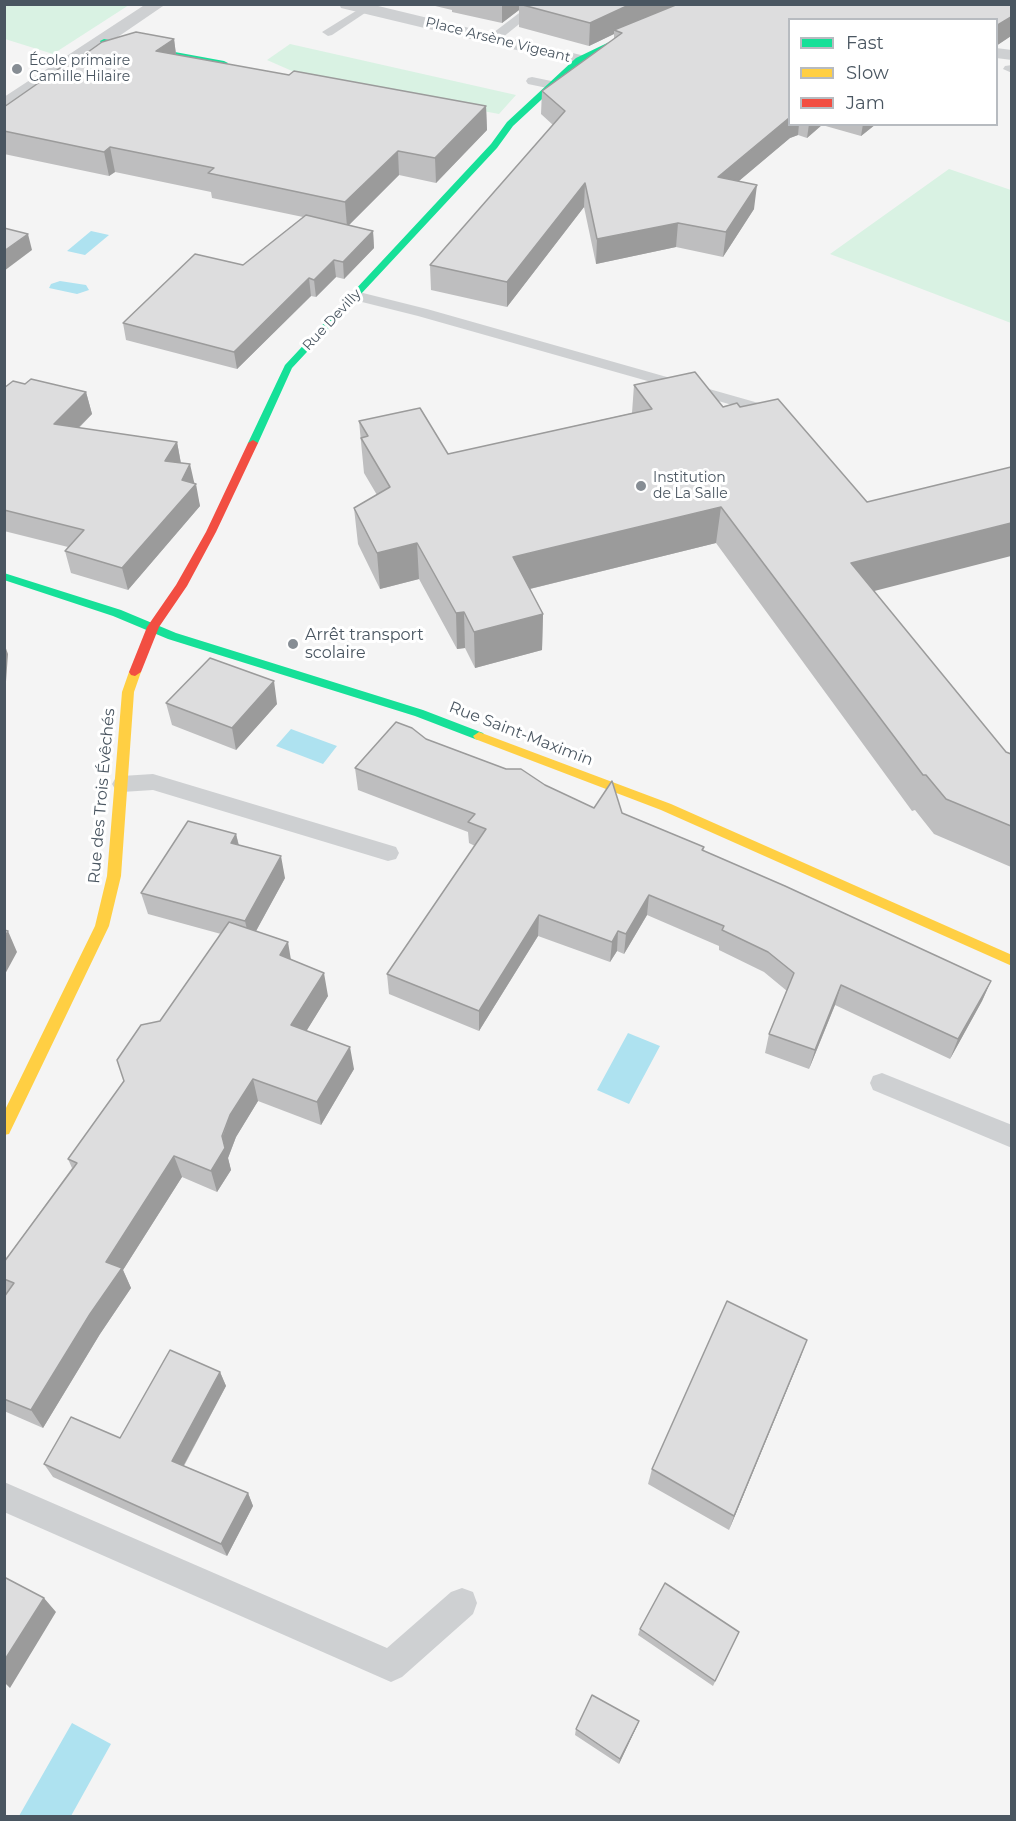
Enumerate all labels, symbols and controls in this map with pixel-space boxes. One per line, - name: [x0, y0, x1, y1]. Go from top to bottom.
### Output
- street label: Place Arsène Vigeant: [424, 14, 572, 66]
- legend: [788, 18, 998, 126]
- text: Fast: [846, 32, 884, 54]
- place label: École primaire Camille Hilaire: [29, 53, 130, 86]
- marker: École primaire Camille Hilaire: [10, 62, 24, 76]
- text: Slow: [846, 62, 889, 84]
- text: Jam: [846, 92, 885, 114]
- street label: Rue Devilly: [299, 286, 365, 354]
- place label: Institution de La Salle: [653, 470, 728, 502]
- marker: Institution de La Salle: [634, 479, 648, 493]
- place label: Arrêt transport scolaire: [305, 625, 424, 663]
- marker: Arrêt transport scolaire: [286, 637, 300, 651]
- street label: Rue Saint-Maximin: [446, 698, 596, 770]
- street label: Rue des Trois Évêchés: [85, 708, 119, 884]

